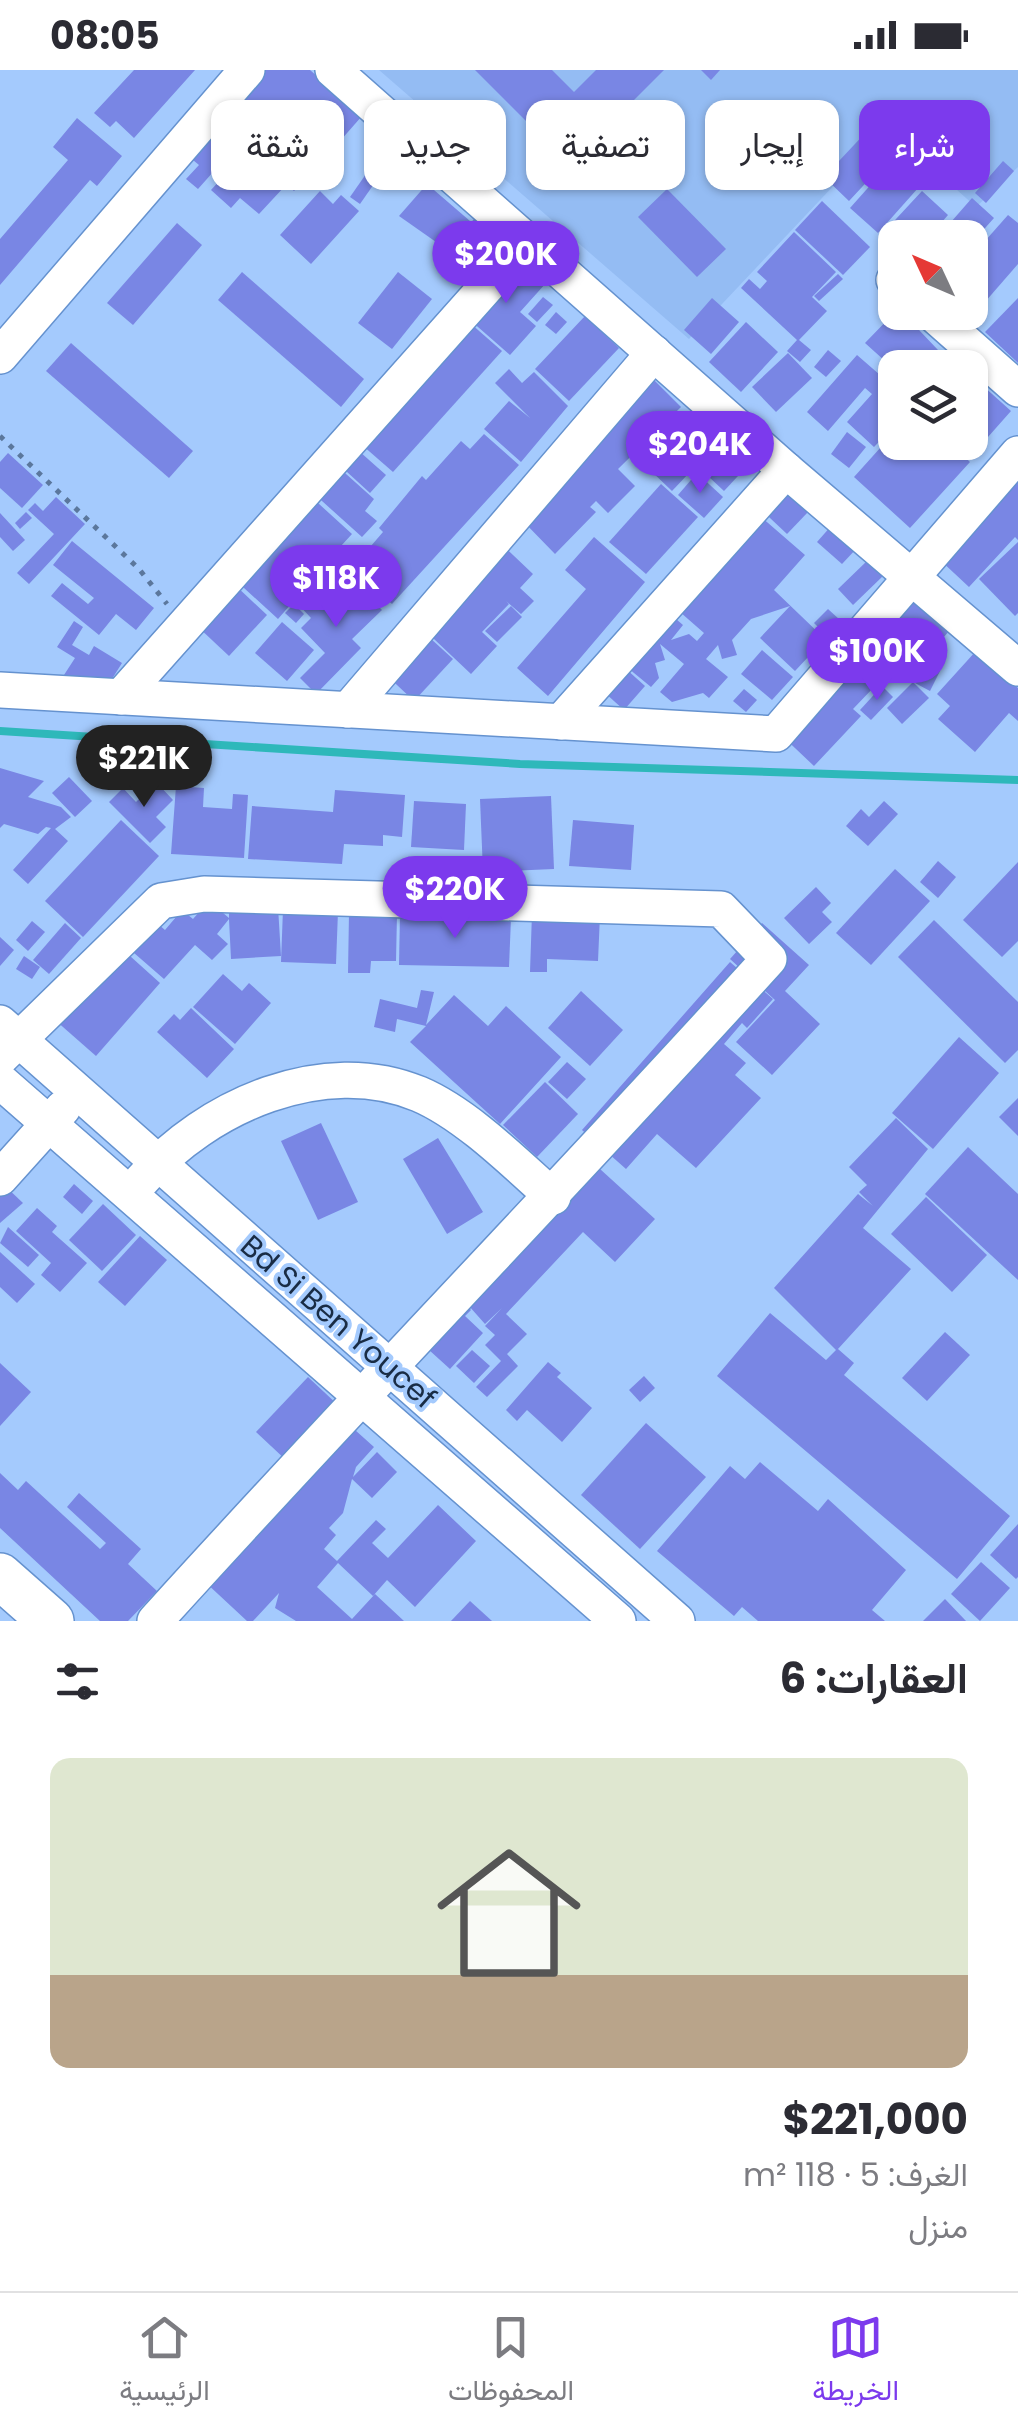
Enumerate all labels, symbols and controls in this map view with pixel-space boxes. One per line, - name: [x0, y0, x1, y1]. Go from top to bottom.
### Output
- text: 08:05: [50, 9, 160, 62]
- chip: شقة: [211, 100, 344, 190]
- chip: جديد: [364, 100, 506, 190]
- chip: تصفية: [526, 100, 685, 190]
- chip: إيجار: [705, 100, 839, 190]
- chip: شراء: [859, 100, 990, 190]
- north arrow: [878, 220, 988, 330]
- map controls: [878, 220, 988, 460]
- pin: $200K: [436, 221, 576, 306]
- text: $200K: [454, 231, 558, 276]
- button: layers: [878, 350, 988, 460]
- pin: $204K: [630, 411, 770, 496]
- text: $204K: [648, 421, 752, 466]
- pin: $118K: [266, 545, 406, 630]
- text: $118K: [292, 555, 380, 600]
- pin: $100K: [807, 618, 947, 703]
- text: $100K: [828, 628, 926, 673]
- pin: $221K: [74, 725, 214, 810]
- text: $221K: [98, 735, 190, 780]
- pin: $220K: [385, 856, 525, 941]
- text: $220K: [405, 866, 505, 911]
- street label: Bd Si Ben Youcef: [231, 1225, 445, 1419]
- text: العقارات: 6: [780, 1649, 968, 1708]
- icon: filters: [50, 1654, 105, 1709]
- icon: home: [419, 1823, 599, 2003]
- text: $221,000: [782, 2090, 968, 2149]
- text: الغرف: 5 · 118 m²: [743, 2152, 968, 2197]
- text: منزل: [908, 2204, 968, 2249]
- tab: الرئيسية: [119, 2310, 210, 2415]
- tab: المحفوظات: [448, 2310, 574, 2415]
- tab: الخريطة: [812, 2310, 899, 2415]

